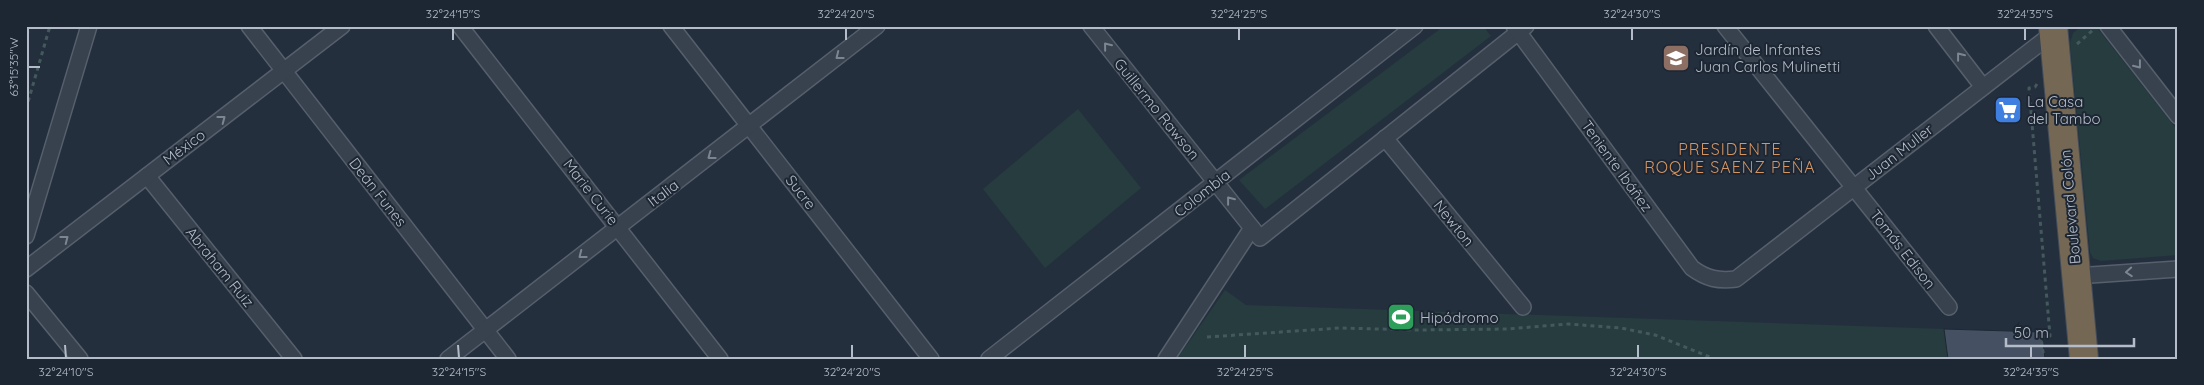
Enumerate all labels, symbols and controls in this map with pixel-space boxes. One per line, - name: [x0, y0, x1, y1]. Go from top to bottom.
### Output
- text: 32°24'15"S: [426, 6, 480, 21]
- text: 32°24'20"S: [817, 6, 875, 21]
- text: 32°24'25"S: [1211, 6, 1268, 21]
- text: 32°24'30"S: [1604, 6, 1661, 21]
- text: 32°24'35"S: [1997, 6, 2053, 21]
- text: 63°15'35"W: [6, 37, 21, 97]
- place label: Jardín de Infantes Juan Carlos Mulinetti: [1695, 40, 1840, 76]
- one-way arrow: [1103, 42, 1112, 51]
- school or university icon: Jardín de Infantes Juan Carlos Mulinetti: [1661, 43, 1691, 73]
- one-way arrow: [836, 51, 845, 59]
- one-way arrow: [1956, 53, 1965, 62]
- street label: Guillermo Rawson: [1110, 54, 1204, 164]
- one-way arrow: [2132, 59, 2141, 69]
- place label: La Casa del Tambo: [2027, 92, 2101, 128]
- supermarket icon: La Casa del Tambo: [1993, 95, 2023, 125]
- one-way arrow: [216, 116, 225, 124]
- street label: Teniente Ibáñez: [1577, 116, 1657, 216]
- street label: Juan Muller: [1861, 119, 1937, 184]
- street label: México: [159, 125, 209, 169]
- district label: PRESIDENTE ROQUE SAENZ PEÑA: [1644, 139, 1816, 177]
- street label: Boulevard Colón: [2056, 149, 2084, 265]
- one-way arrow: [708, 151, 717, 159]
- street label: Deán Funes: [345, 154, 411, 230]
- street label: Marie Curie: [559, 155, 623, 229]
- street label: Colombia: [1170, 165, 1234, 221]
- street label: Sucre: [782, 171, 820, 213]
- street label: Italia: [644, 175, 682, 211]
- street label: Newton: [1430, 196, 1478, 250]
- one-way arrow: [1227, 197, 1235, 206]
- street label: Tomás Edison: [1866, 205, 1940, 293]
- street label: Abraham Ruiz: [182, 223, 258, 311]
- one-way arrow: [59, 236, 69, 245]
- one-way arrow: [579, 250, 588, 258]
- one-way arrow: [2125, 267, 2133, 278]
- sports icon: Hipódromo: [1386, 302, 1416, 332]
- place label: Hipódromo: [1420, 308, 1499, 327]
- scale bar: [2006, 315, 2134, 347]
- text: 50 m: [2014, 323, 2049, 342]
- text: 32°24'10"S: [39, 364, 94, 379]
- text: 32°24'15"S: [432, 364, 486, 379]
- text: 32°24'20"S: [823, 364, 881, 379]
- text: 32°24'25"S: [1217, 364, 1274, 379]
- text: 32°24'30"S: [1610, 364, 1667, 379]
- text: 32°24'35"S: [2003, 364, 2059, 379]

